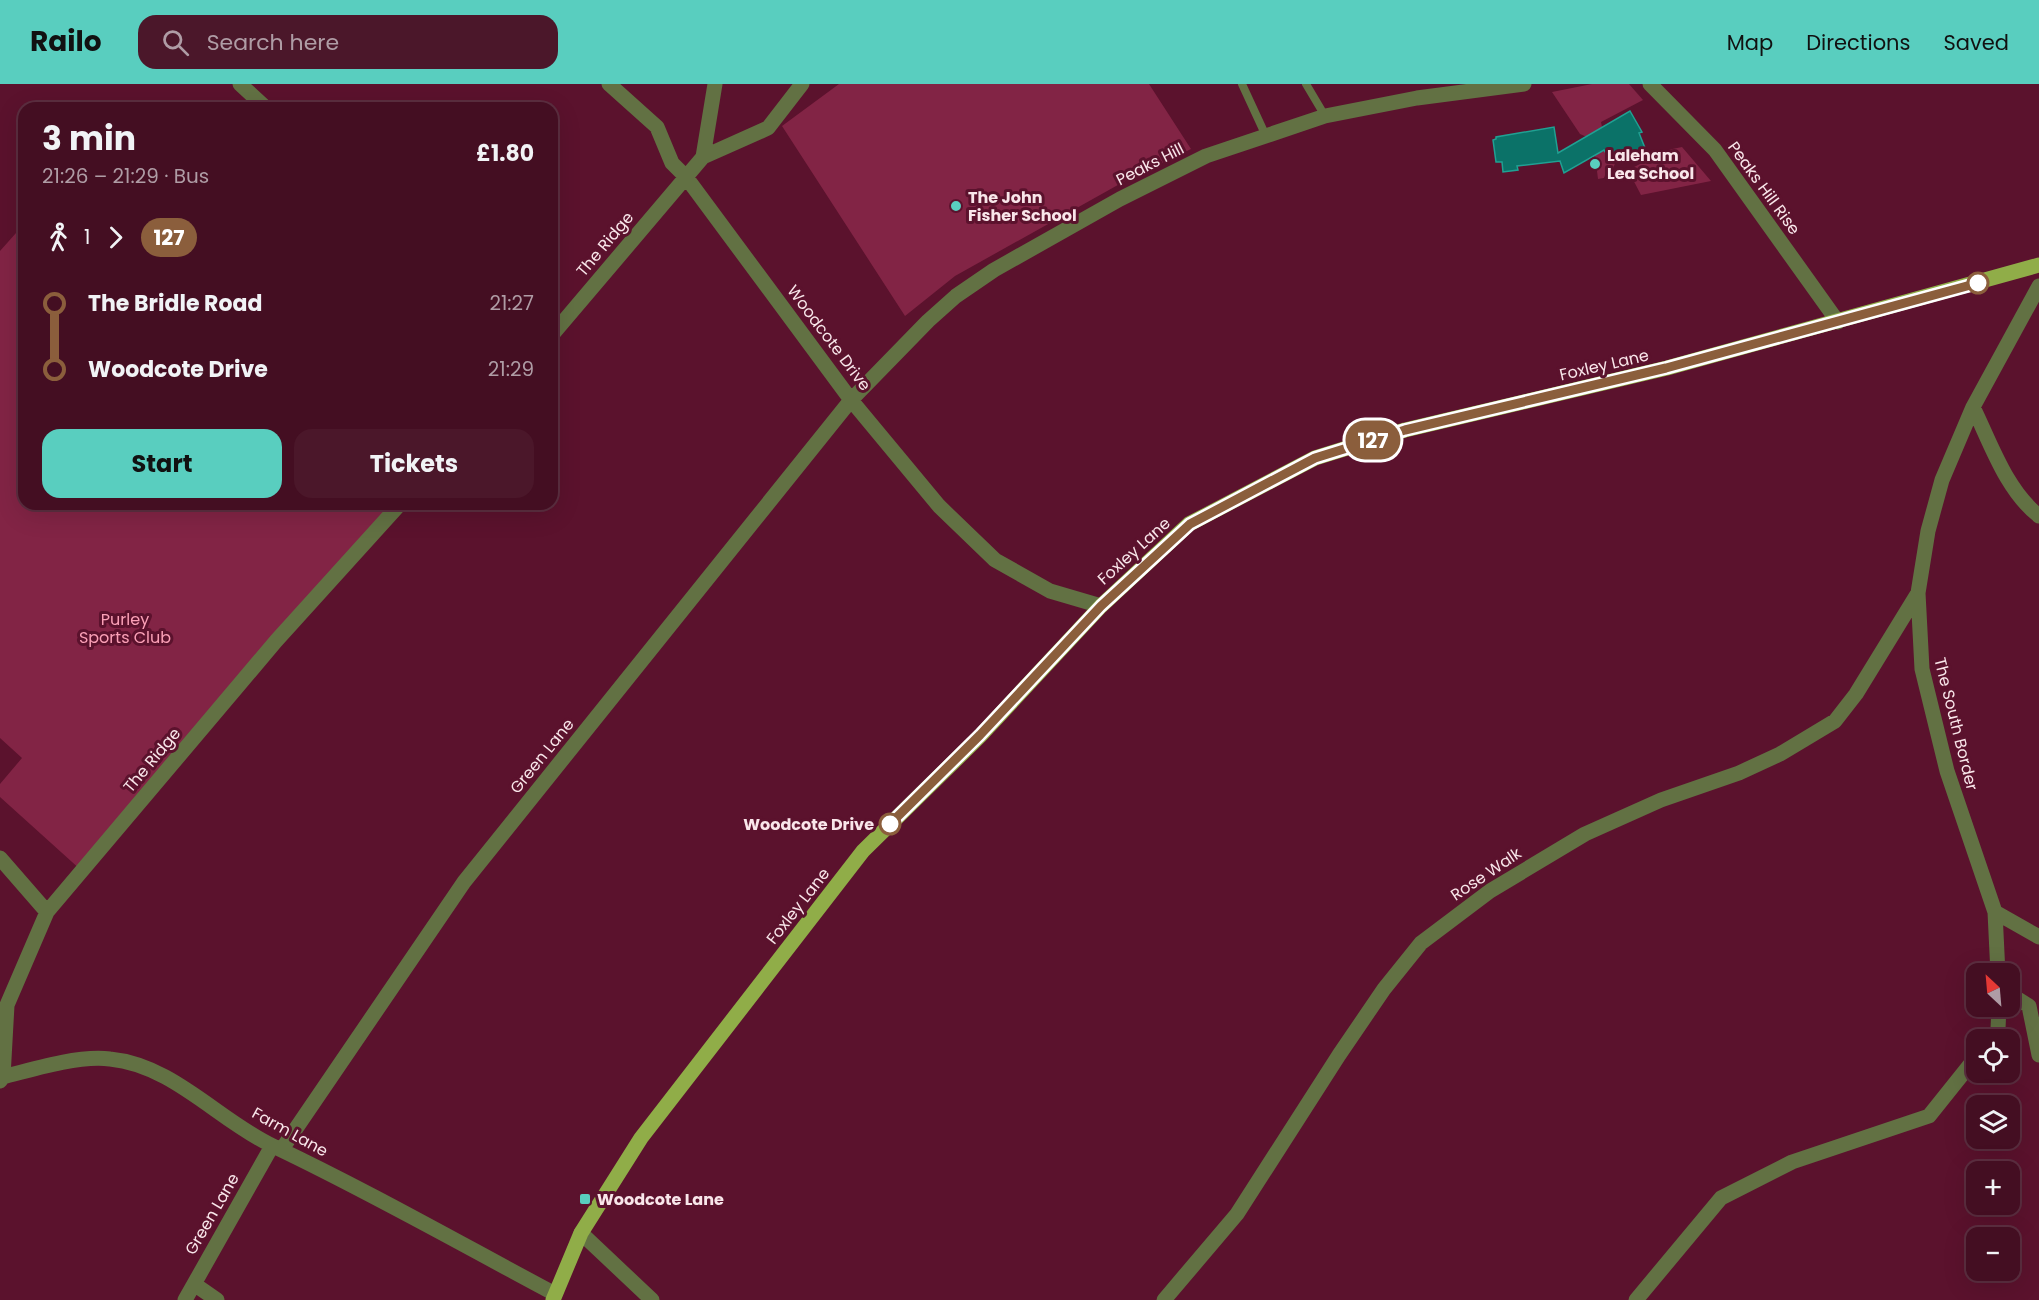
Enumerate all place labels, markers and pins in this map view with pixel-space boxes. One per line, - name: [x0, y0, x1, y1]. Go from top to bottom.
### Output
- place label: Laleham Lea School: [1607, 144, 1694, 185]
- marker: Laleham Lea School: [1588, 157, 1602, 171]
- place label: The John Fisher School: [968, 186, 1077, 227]
- marker: The John Fisher School: [949, 199, 963, 213]
- unlabelled marker: [1967, 272, 1989, 294]
- place label: Woodcote Drive: [743, 813, 874, 836]
- marker: Woodcote Drive: [879, 813, 901, 835]
- place label: Woodcote Lane: [597, 1188, 724, 1211]
- marker: Woodcote Lane: [578, 1192, 592, 1206]

